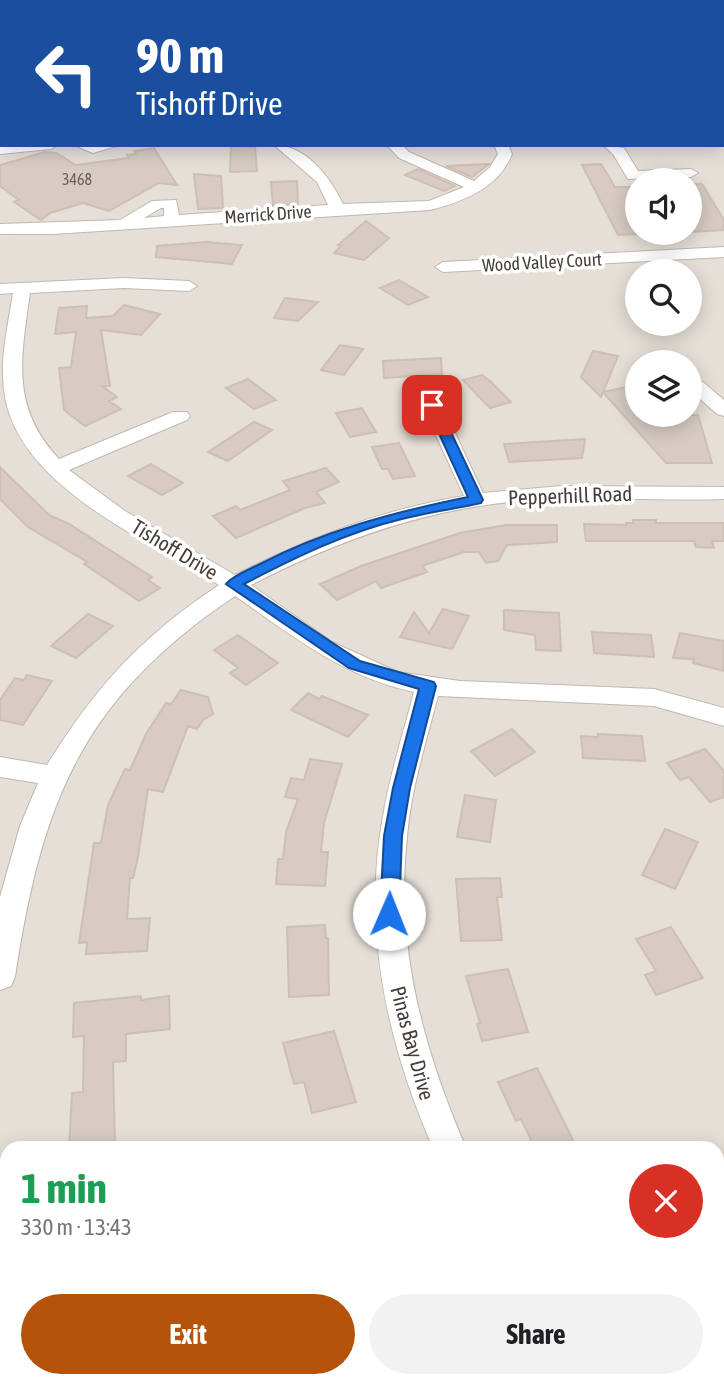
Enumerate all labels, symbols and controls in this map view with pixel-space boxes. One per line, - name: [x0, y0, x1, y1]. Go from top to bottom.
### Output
- text: 90 m: [136, 27, 224, 83]
- icon: left: [21, 28, 112, 119]
- text: Tishoff Drive: [136, 85, 282, 122]
- map controls: [625, 168, 702, 427]
- button: sound: [625, 168, 702, 245]
- house number: 3468: [62, 170, 92, 188]
- street label: Merrick Drive: [224, 200, 312, 228]
- street label: Wood Valley Court: [482, 248, 602, 276]
- button: search: [625, 259, 702, 336]
- button: layers: [625, 350, 702, 427]
- pin: [402, 375, 462, 435]
- icon: arrive: [413, 386, 451, 424]
- street label: Pepperhill Road: [507, 481, 633, 509]
- street label: Tishoff Drive: [128, 514, 222, 584]
- position arrow: [352, 877, 426, 951]
- street label: Pinas Bay Drive: [386, 983, 440, 1103]
- text: 1 min: [21, 1164, 107, 1212]
- button: close: [629, 1164, 703, 1238]
- text: 330 m · 13:43: [21, 1214, 132, 1240]
- button: Exit: [21, 1294, 355, 1374]
- button: Share: [369, 1294, 703, 1374]

